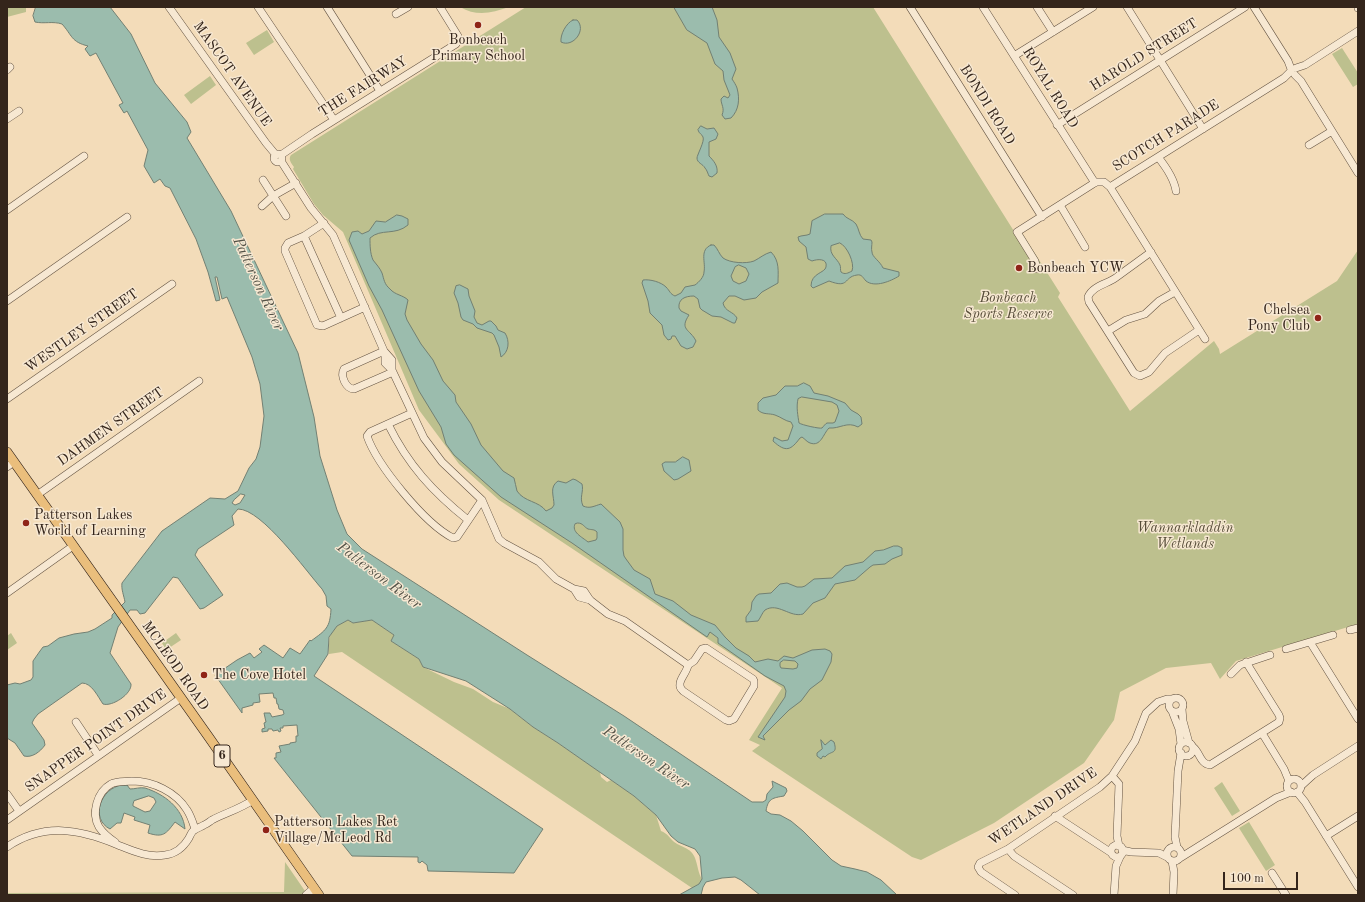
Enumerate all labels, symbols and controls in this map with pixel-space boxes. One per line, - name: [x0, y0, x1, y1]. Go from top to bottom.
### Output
- street label: HAROLD STREET: [1087, 15, 1201, 95]
- street label: MASCOT AVENUE: [189, 18, 275, 130]
- marker: Bonbeach Primary School: [473, 20, 483, 30]
- place label: Bonbeach Primary School: [431, 32, 525, 64]
- street label: ROYAL ROAD: [1018, 44, 1082, 132]
- street label: THE FAIRWAY: [316, 53, 410, 121]
- street label: BONDI ROAD: [956, 62, 1018, 148]
- street label: SCOTCH PARADE: [1110, 96, 1222, 176]
- water label: Patterson River: [229, 234, 287, 334]
- place label: Bonbeach YCW: [1027, 260, 1124, 276]
- marker: Bonbeach YCW: [1014, 263, 1024, 273]
- street label: WESTLEY STREET: [22, 286, 142, 376]
- park label: Bonbeach Sports Reserve: [964, 290, 1052, 322]
- place label: Chelsea Pony Club: [1248, 302, 1310, 334]
- marker: Chelsea Pony Club: [1313, 313, 1323, 323]
- street label: DAHMEN STREET: [55, 384, 167, 470]
- place label: Patterson Lakes World of Learning: [34, 507, 146, 540]
- marker: Patterson Lakes World of Learning: [21, 518, 31, 528]
- park label: Wannarkladdin Wetlands: [1137, 520, 1233, 552]
- water label: Patterson River: [333, 538, 425, 614]
- street label: MCLEOD ROAD: [138, 618, 212, 714]
- place label: The Cove Hotel: [212, 667, 306, 683]
- marker: The Cove Hotel: [199, 670, 209, 680]
- street label: SNAPPER POINT DRIVE: [22, 686, 170, 796]
- water label: Patterson River: [599, 722, 693, 794]
- road number: 6: [214, 745, 230, 767]
- street label: WETLAND DRIVE: [986, 764, 1100, 850]
- place label: Patterson Lakes Ret Village/McLeod Rd: [274, 814, 398, 846]
- marker: Patterson Lakes Ret Village/McLeod Rd: [261, 825, 271, 835]
- scale bar: [1225, 864, 1300, 890]
- text: 100 m: [1230, 873, 1264, 885]

